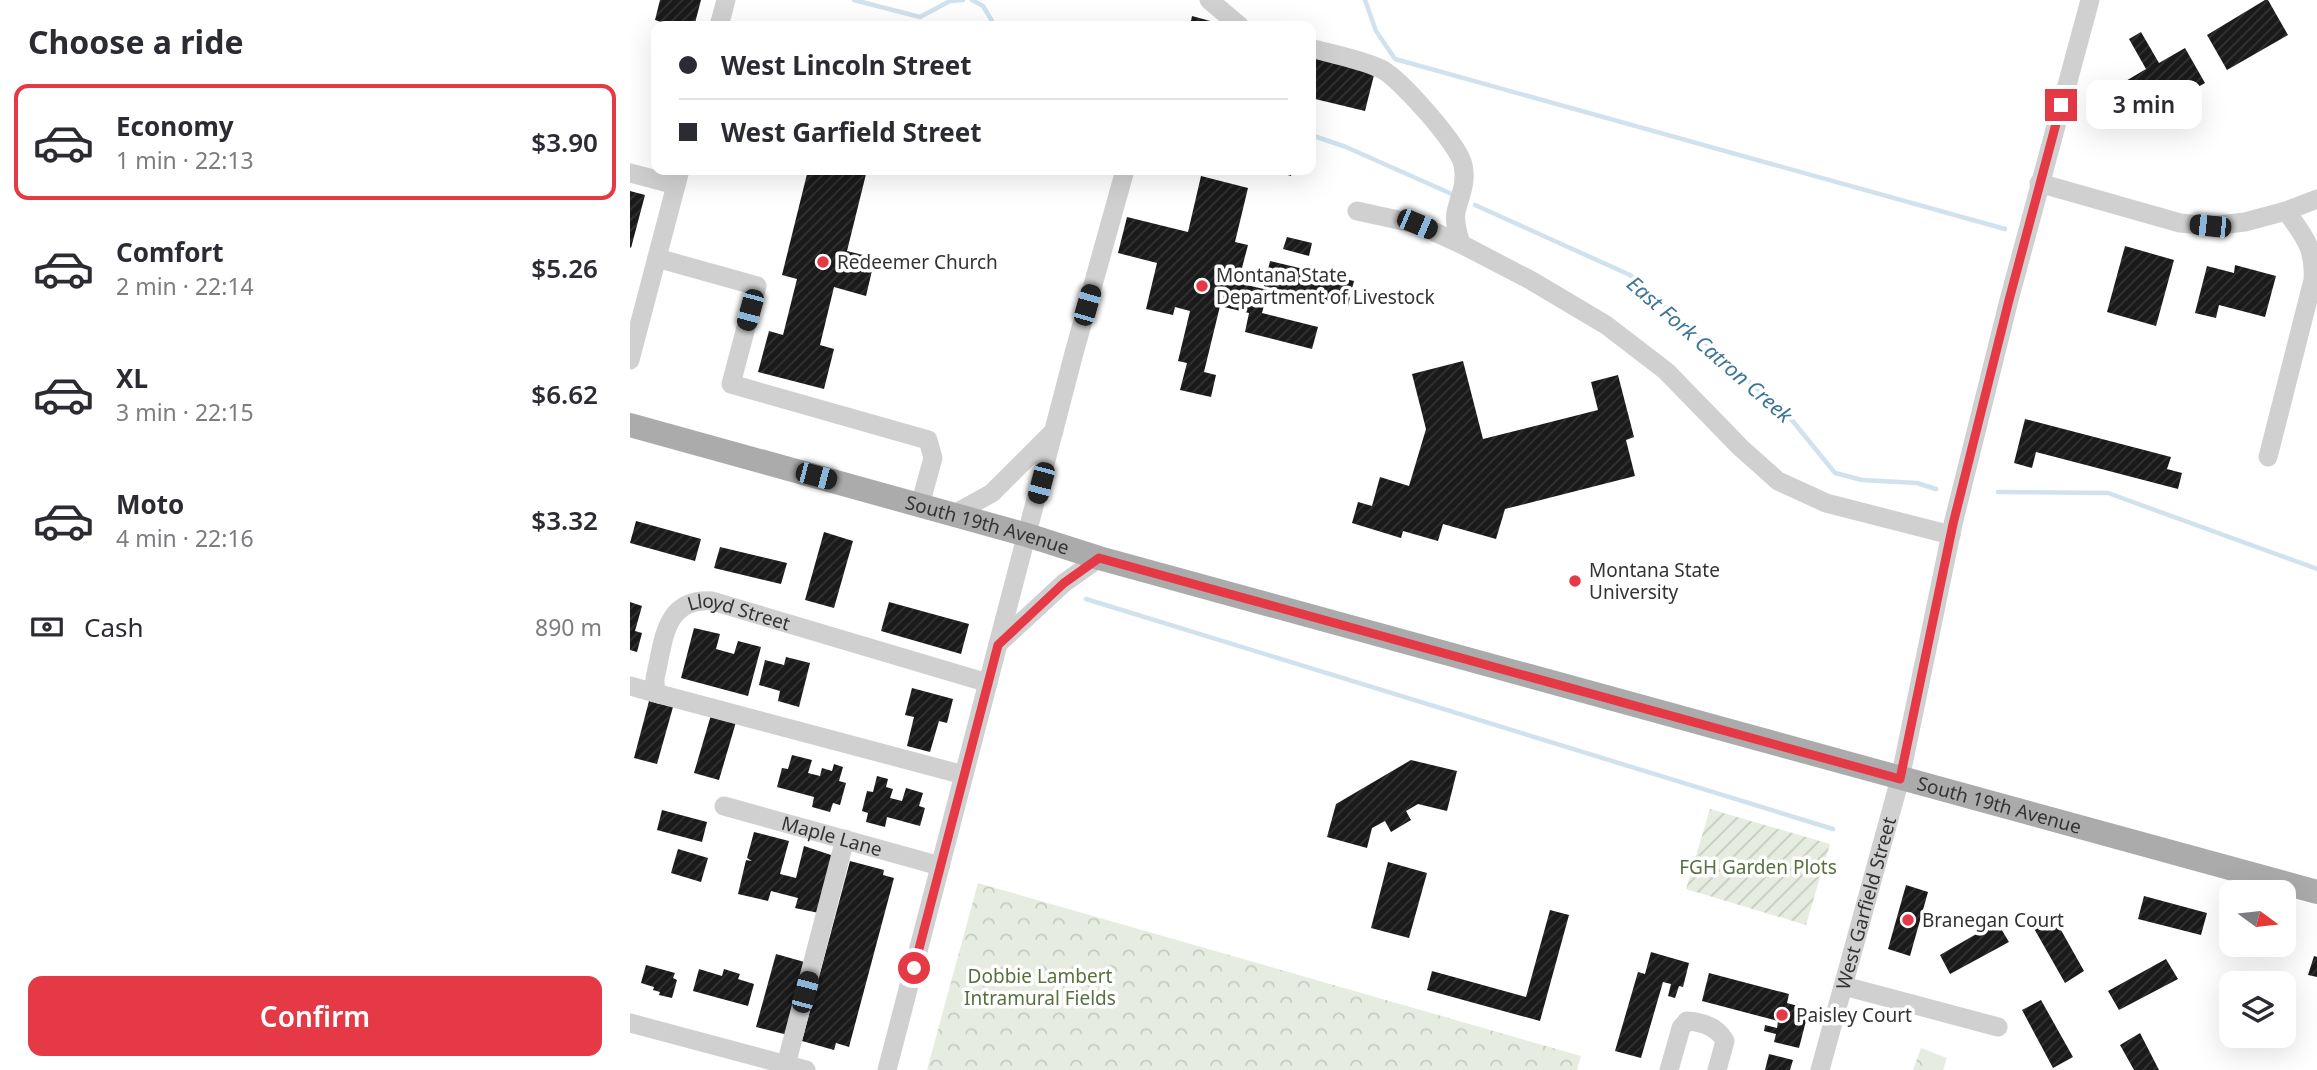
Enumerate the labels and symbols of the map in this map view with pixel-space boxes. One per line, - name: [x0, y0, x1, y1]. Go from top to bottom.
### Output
- callout: 3 min: [2086, 80, 2201, 130]
- route end: [2045, 89, 2077, 121]
- car: [1394, 206, 1441, 242]
- car: [2189, 213, 2232, 239]
- place label: Redeemer Church: [837, 249, 998, 275]
- marker: Redeemer Church: [815, 254, 831, 270]
- place label: Montana State Department of Livestock: [1216, 262, 1435, 310]
- water label: East Fork Catron Creek: [1621, 269, 1800, 430]
- marker: Montana State Department of Livestock: [1194, 278, 1210, 294]
- car: [1072, 282, 1103, 328]
- car: [735, 287, 766, 333]
- car: [793, 460, 840, 492]
- car: [1026, 460, 1057, 506]
- street label: South 19th Avenue: [902, 489, 1073, 561]
- place label: Montana State University: [1589, 557, 1720, 605]
- marker: Montana State University: [1567, 573, 1583, 589]
- street label: Lloyd Street: [684, 588, 793, 637]
- street label: South 19th Avenue: [1914, 770, 2084, 840]
- street label: Maple Lane: [779, 810, 885, 862]
- street label: West Garfield Street: [1830, 814, 1902, 992]
- park label: FGH Garden Plots: [1679, 854, 1837, 880]
- north arrow: [2219, 880, 2296, 957]
- place label: Branegan Court: [1922, 907, 2064, 933]
- marker: Branegan Court: [1900, 912, 1916, 928]
- route start: [898, 952, 930, 984]
- park label: Dobbie Lambert Intramural Fields: [964, 963, 1116, 1011]
- car: [790, 969, 821, 1015]
- place label: Paisley Court: [1796, 1002, 1912, 1028]
- marker: Paisley Court: [1774, 1007, 1790, 1023]

